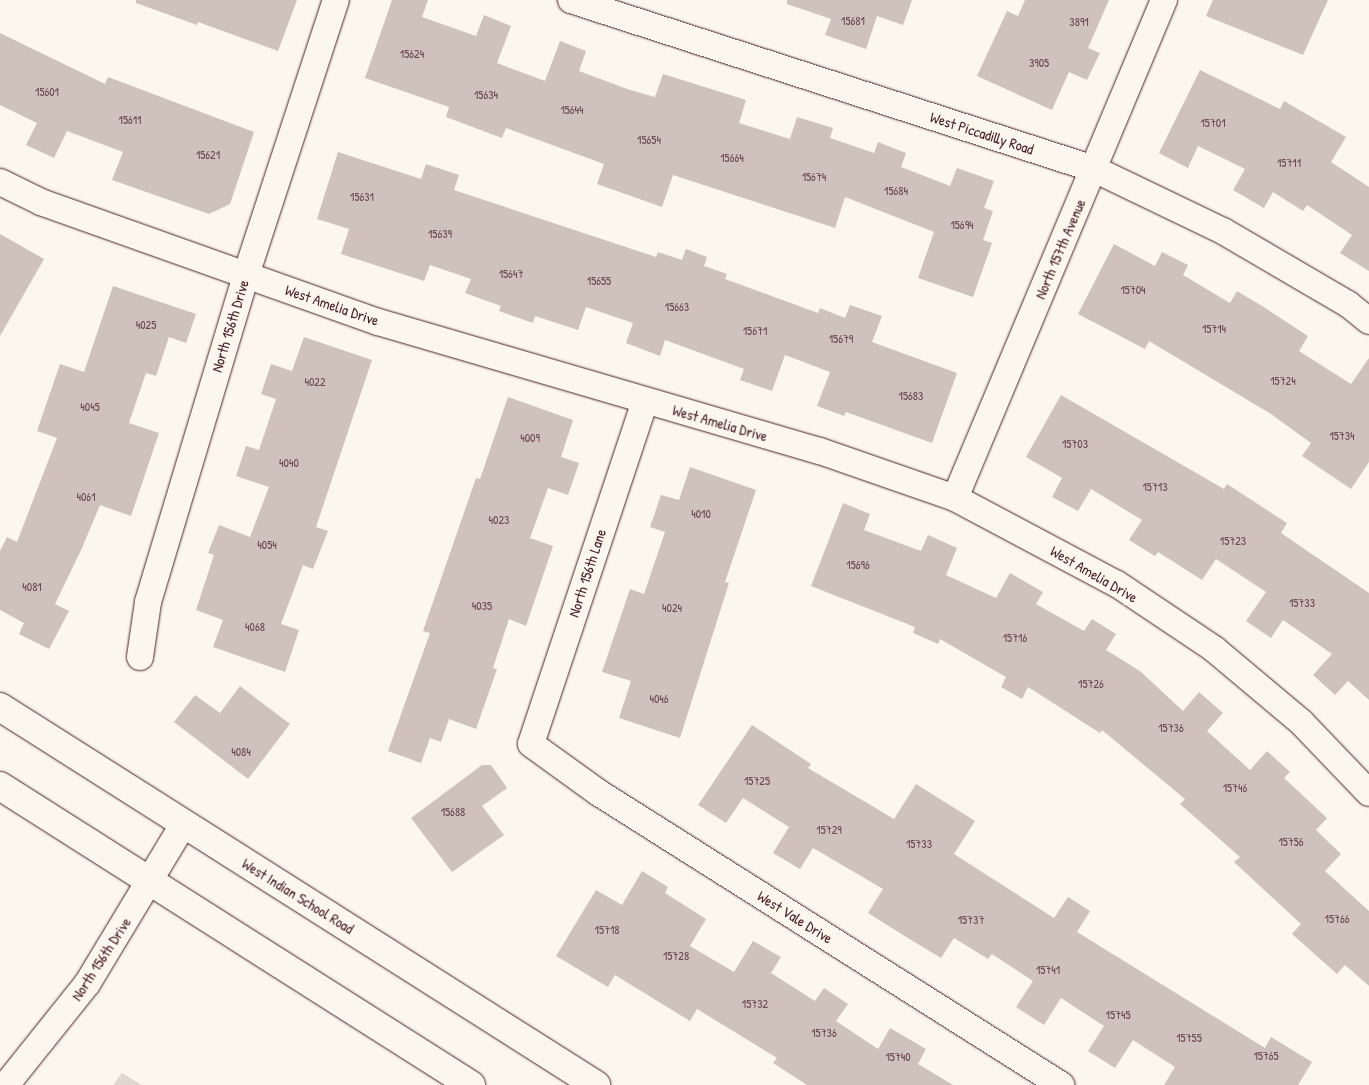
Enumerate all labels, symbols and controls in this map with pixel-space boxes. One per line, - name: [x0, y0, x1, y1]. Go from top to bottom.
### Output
- house number: 15681: [841, 14, 865, 28]
- house number: 3891: [1069, 15, 1089, 29]
- house number: 15624: [400, 47, 424, 61]
- house number: 3905: [1029, 56, 1049, 70]
- house number: 15601: [35, 85, 59, 99]
- house number: 15634: [474, 88, 498, 102]
- house number: 15644: [560, 103, 584, 117]
- street label: West Piccadilly Road: [928, 108, 1036, 158]
- house number: 15611: [119, 113, 141, 127]
- house number: 15701: [1200, 116, 1226, 130]
- house number: 15654: [637, 133, 661, 147]
- house number: 15621: [196, 148, 220, 162]
- house number: 15664: [720, 151, 744, 165]
- house number: 15711: [1277, 156, 1301, 170]
- house number: 15674: [802, 170, 826, 184]
- house number: 15684: [884, 184, 908, 198]
- house number: 15631: [350, 190, 374, 204]
- street label: North 157th Avenue: [1031, 196, 1089, 302]
- house number: 15694: [950, 218, 974, 232]
- house number: 15639: [428, 227, 452, 241]
- house number: 15647: [499, 267, 523, 281]
- house number: 15655: [587, 274, 611, 288]
- street label: North 156th Drive: [207, 278, 253, 374]
- street label: West Amelia Drive: [283, 281, 381, 329]
- house number: 15704: [1120, 283, 1146, 297]
- house number: 15663: [665, 300, 689, 314]
- house number: 4025: [136, 318, 156, 332]
- house number: 15714: [1202, 322, 1226, 336]
- house number: 15671: [743, 324, 767, 338]
- house number: 15679: [829, 332, 853, 346]
- house number: 15724: [1270, 374, 1296, 388]
- house number: 4022: [304, 375, 326, 389]
- house number: 15683: [899, 389, 923, 403]
- house number: 4045: [80, 400, 100, 414]
- street label: West Amelia Drive: [670, 401, 770, 445]
- house number: 15734: [1329, 429, 1355, 443]
- house number: 4009: [520, 431, 540, 445]
- house number: 15703: [1062, 437, 1088, 451]
- house number: 4040: [279, 456, 299, 470]
- house number: 15713: [1142, 480, 1168, 494]
- house number: 4061: [76, 490, 96, 504]
- house number: 4010: [691, 507, 711, 521]
- house number: 4023: [489, 513, 509, 527]
- street label: North 156th Lane: [564, 527, 610, 619]
- house number: 15723: [1220, 534, 1246, 548]
- house number: 4054: [257, 538, 277, 552]
- street label: West Amelia Drive: [1047, 542, 1141, 606]
- house number: 15696: [846, 558, 870, 572]
- house number: 4081: [22, 580, 42, 594]
- house number: 15733: [1289, 596, 1315, 610]
- house number: 4035: [472, 599, 492, 613]
- house number: 4024: [662, 601, 682, 615]
- house number: 4068: [245, 620, 265, 634]
- house number: 15716: [1003, 631, 1027, 645]
- house number: 15726: [1078, 677, 1104, 691]
- house number: 4046: [649, 692, 669, 706]
- house number: 15736: [1158, 721, 1184, 735]
- house number: 4084: [231, 745, 251, 759]
- house number: 15725: [744, 774, 770, 788]
- house number: 15746: [1223, 781, 1247, 795]
- house number: 15688: [441, 805, 465, 819]
- house number: 15729: [816, 823, 842, 837]
- house number: 15756: [1278, 835, 1304, 849]
- house number: 15733: [906, 837, 932, 851]
- street label: West Indian School Road: [239, 854, 357, 938]
- street label: West Vale Drive: [754, 887, 836, 947]
- house number: 15766: [1325, 912, 1349, 926]
- house number: 15737: [958, 913, 984, 927]
- street label: North 156th Drive: [67, 914, 135, 1004]
- house number: 15718: [595, 923, 619, 937]
- house number: 15728: [663, 949, 689, 963]
- house number: 15741: [1036, 963, 1060, 977]
- house number: 15732: [742, 997, 768, 1011]
- house number: 15745: [1106, 1008, 1130, 1022]
- house number: 15736: [811, 1026, 837, 1040]
- house number: 15755: [1176, 1031, 1202, 1045]
- house number: 15765: [1253, 1049, 1279, 1063]
- house number: 15740: [885, 1050, 911, 1064]

